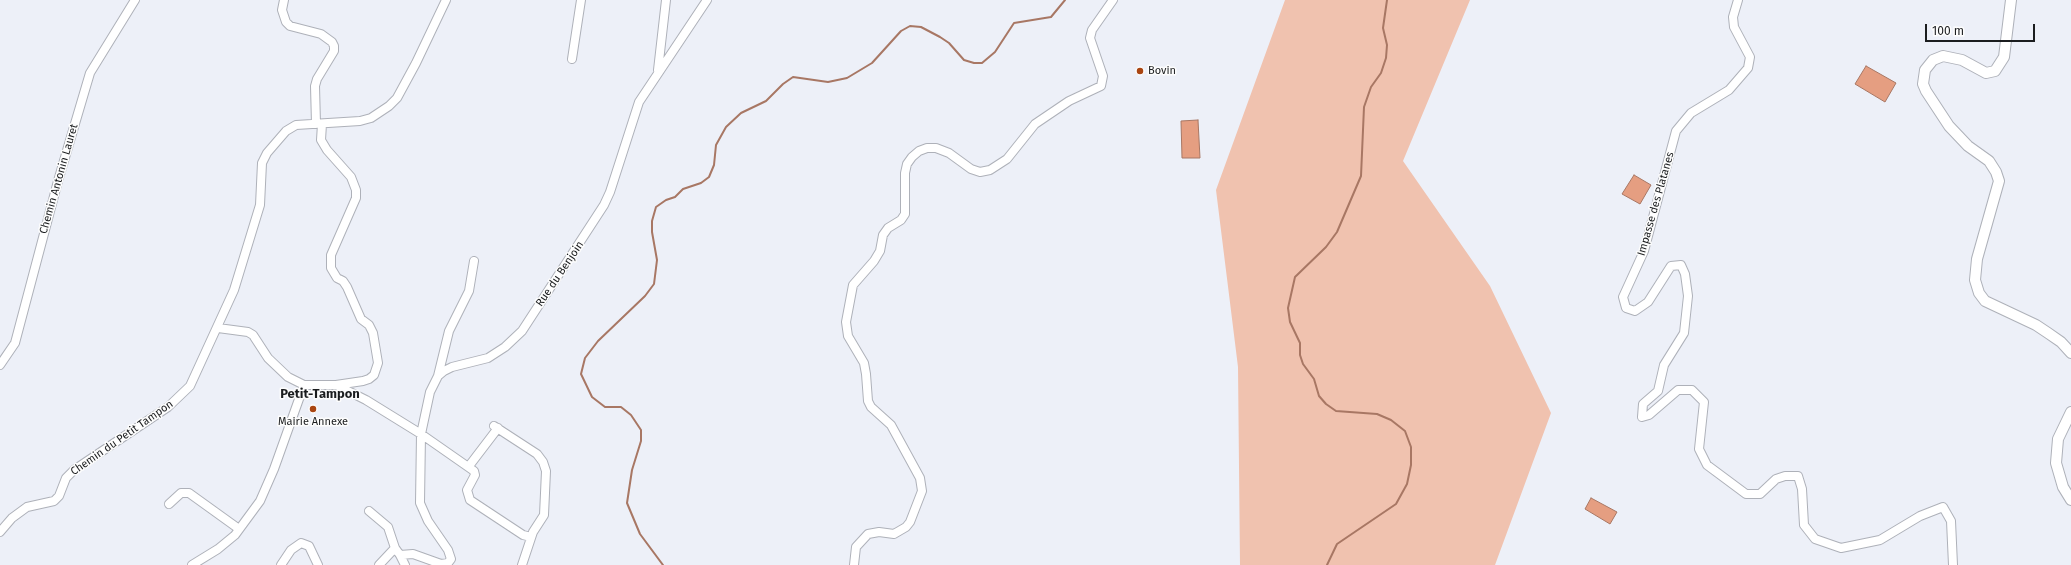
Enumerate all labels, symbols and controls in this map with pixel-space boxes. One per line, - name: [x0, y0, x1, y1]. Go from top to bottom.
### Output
- scale bar: [1927, 16, 2037, 42]
- text: 100 m: [1932, 24, 1964, 38]
- place label: Bovin: [1148, 64, 1176, 78]
- marker: Bovin: [1135, 66, 1145, 76]
- street label: Chemin Antonin Lauret: [37, 122, 81, 236]
- street label: Impasse des Platanes: [1635, 150, 1677, 258]
- street label: Rue du Benjoin: [533, 239, 587, 309]
- district label: Petit-Tampon: [280, 386, 360, 402]
- street label: Chemin du Petit Tampon: [68, 398, 176, 478]
- marker: Mairie Annexe: [308, 404, 318, 414]
- place label: Mairie Annexe: [278, 415, 348, 429]

